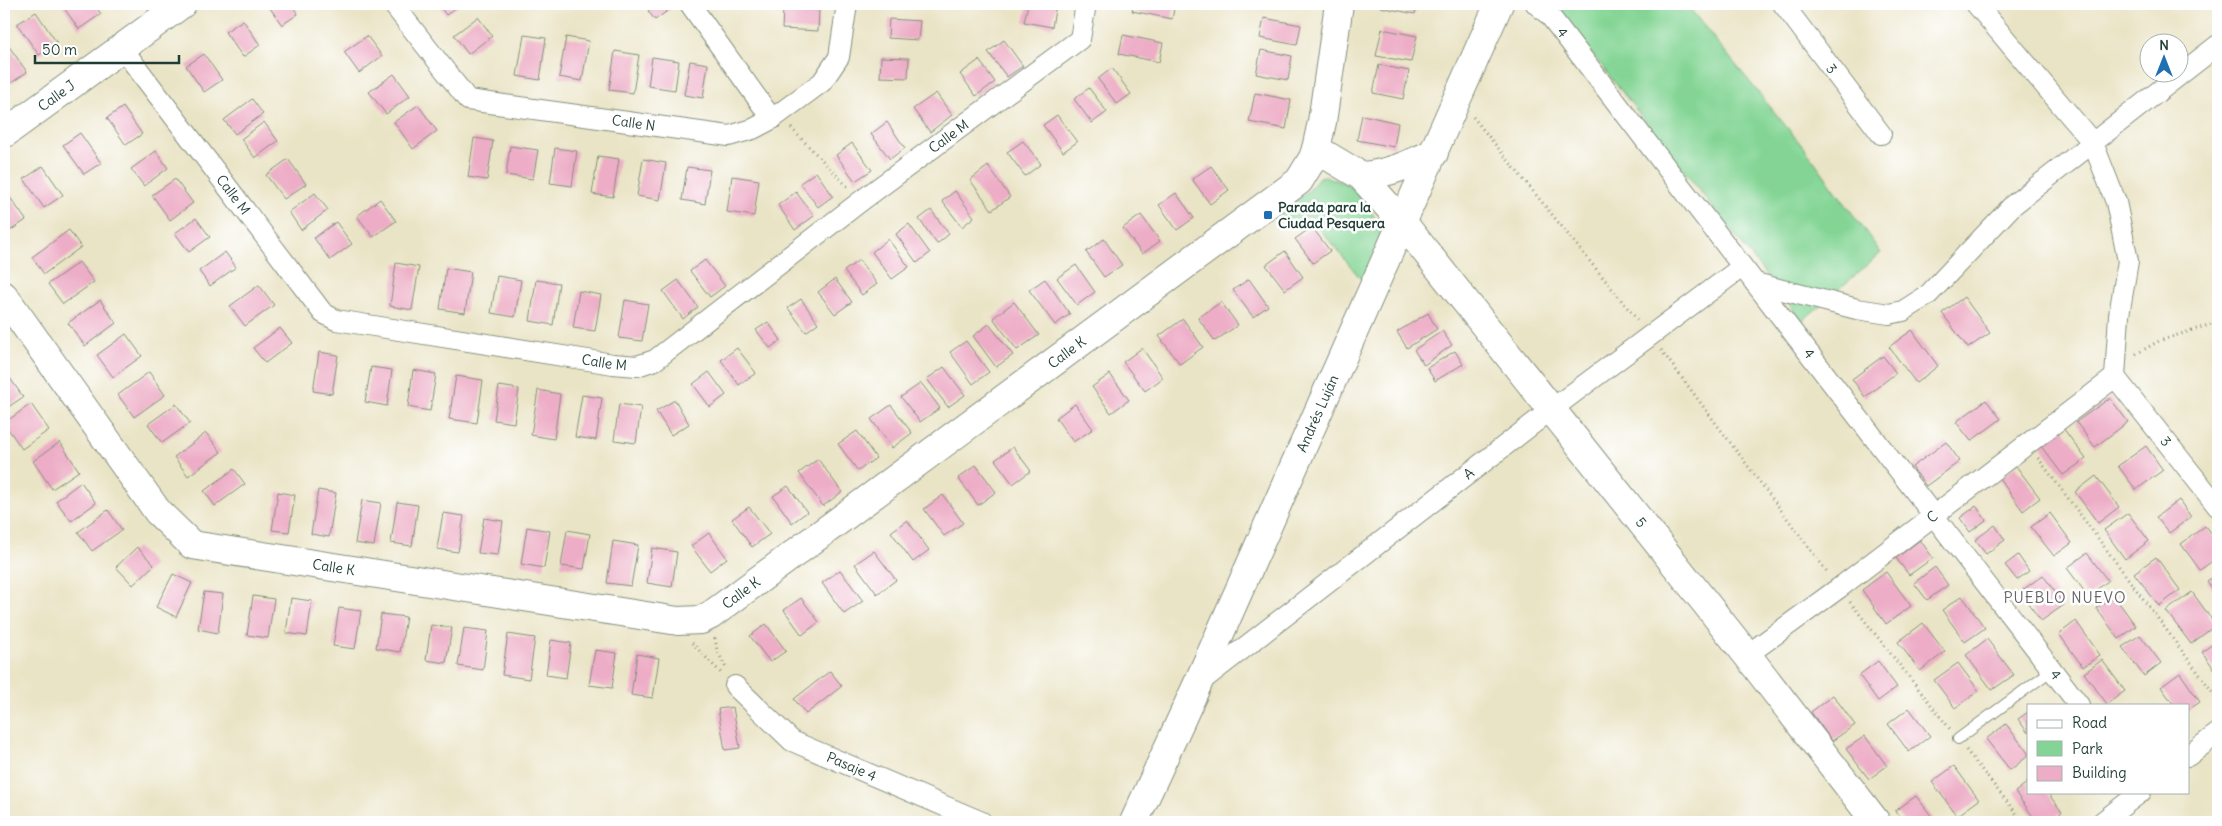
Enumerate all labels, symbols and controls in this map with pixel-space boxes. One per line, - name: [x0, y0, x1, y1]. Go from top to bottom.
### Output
- street label: 4: [1553, 24, 1572, 41]
- scale bar: [35, 32, 179, 64]
- north arrow: [2140, 32, 2190, 82]
- text: N: [2159, 36, 2169, 54]
- text: 50 m: [42, 40, 77, 59]
- street label: 3: [1822, 60, 1841, 77]
- street label: Calle J: [34, 76, 79, 115]
- street label: Calle N: [611, 111, 657, 135]
- street label: Calle M: [925, 115, 972, 157]
- street label: Calle M: [212, 171, 254, 218]
- place label: Parada para la Ciudad Pesquera: [1278, 198, 1385, 232]
- marker: Parada para la Ciudad Pesquera: [1262, 209, 1274, 221]
- street label: Calle K: [1044, 332, 1090, 372]
- street label: 4: [1800, 345, 1819, 362]
- street label: Calle M: [580, 350, 628, 374]
- street label: Andrés Luján: [1293, 372, 1343, 455]
- street label: 3: [2156, 433, 2175, 450]
- street label: A: [1460, 464, 1478, 483]
- street label: C: [1923, 507, 1941, 527]
- street label: 5: [1632, 513, 1651, 531]
- street label: Calle K: [311, 555, 357, 579]
- street label: Calle K: [718, 573, 764, 613]
- district label: PUEBLO NUEVO: [2004, 588, 2127, 607]
- street label: 4: [2046, 666, 2065, 683]
- legend: [2027, 704, 2190, 794]
- text: Road: [2072, 713, 2107, 732]
- text: Park: [2072, 739, 2103, 758]
- street label: Pasaje 4: [824, 748, 879, 785]
- text: Building: [2072, 763, 2127, 782]

